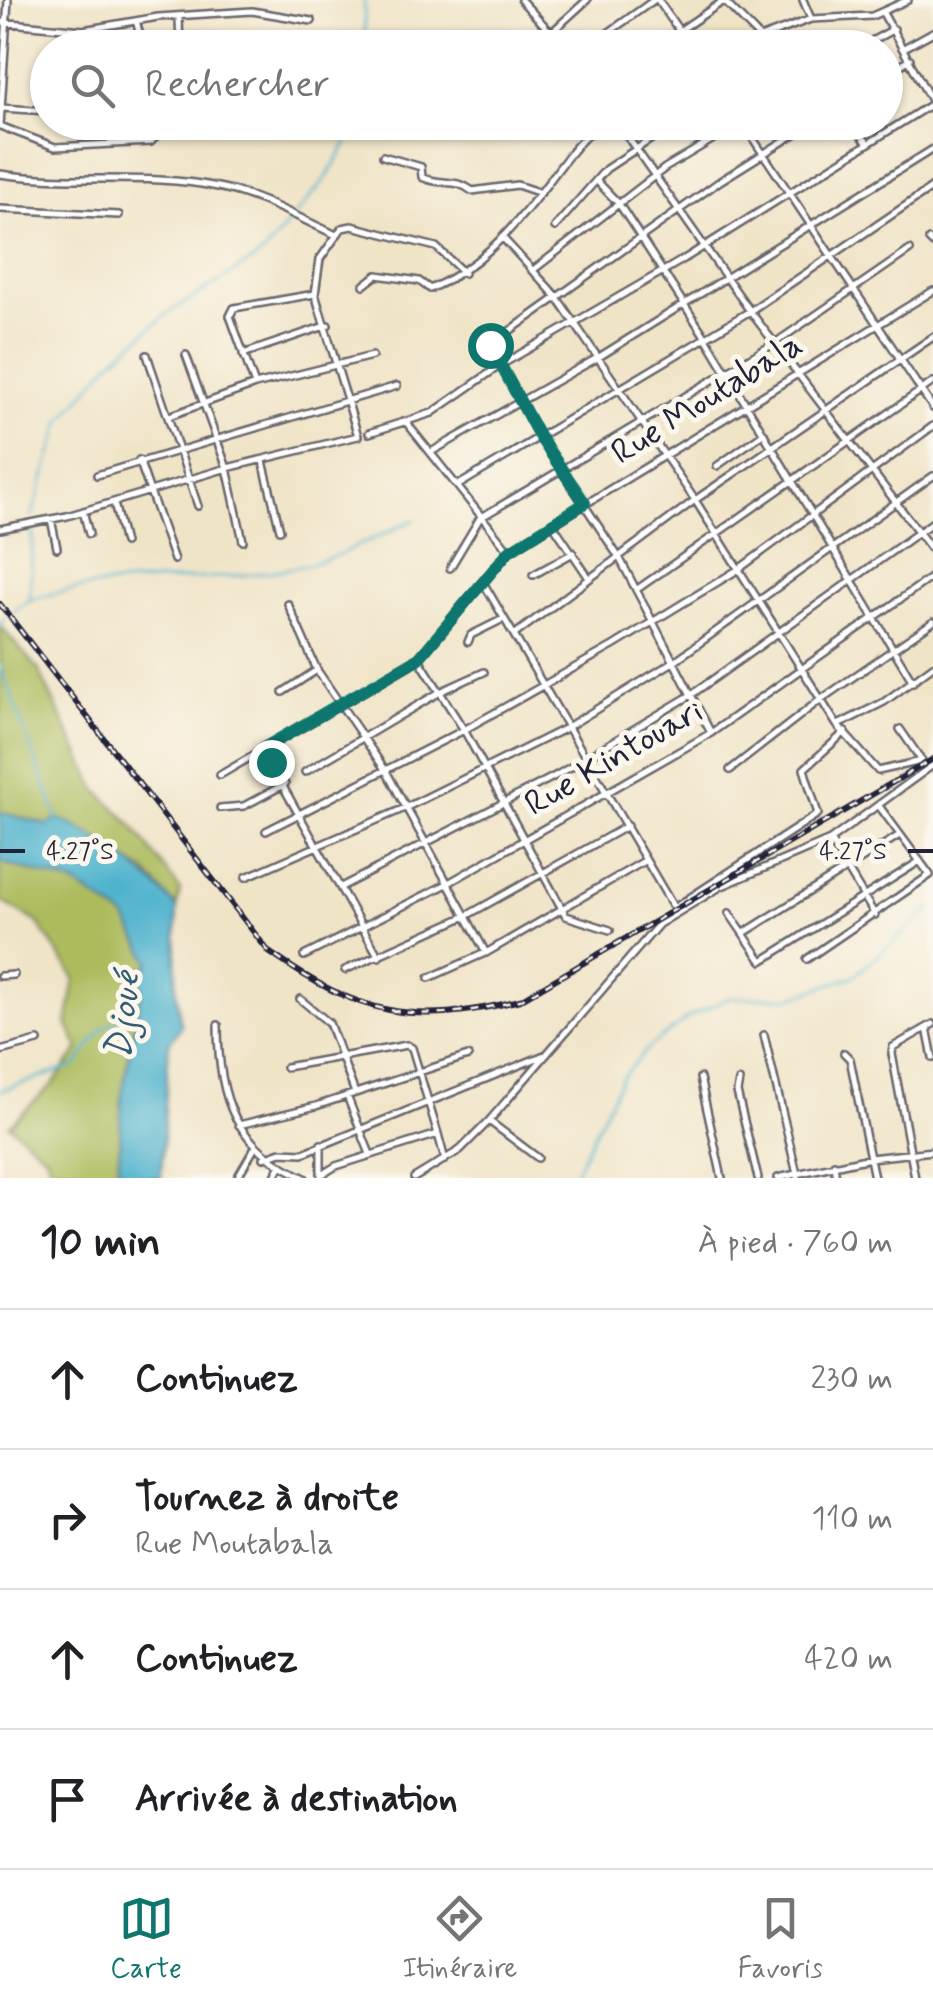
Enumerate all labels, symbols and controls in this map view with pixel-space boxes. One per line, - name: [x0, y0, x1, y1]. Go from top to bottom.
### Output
- search box: [30, 30, 903, 140]
- icon: search: [65, 58, 120, 113]
- text: Rechercher: [145, 61, 330, 110]
- street label: Rue Moutabala: [603, 322, 811, 476]
- route start: [468, 323, 514, 369]
- street label: Rue Kintouari: [516, 688, 712, 828]
- route end: [249, 740, 295, 786]
- text: 4.27°S: [46, 836, 114, 869]
- text: 4.27°S: [819, 836, 887, 869]
- water label: Djoué: [95, 965, 153, 1062]
- text: 10 min: [40, 1216, 161, 1271]
- text: À pied · 760 m: [698, 1222, 893, 1264]
- icon: ahead: [40, 1352, 95, 1407]
- text: Continuez: [135, 1355, 298, 1404]
- text: 230 m: [810, 1358, 893, 1400]
- text: Tournez à droite: [135, 1474, 399, 1523]
- icon: right: [40, 1492, 95, 1547]
- text: 110 m: [812, 1498, 893, 1540]
- text: Rue Moutabala: [135, 1523, 334, 1565]
- icon: ahead: [40, 1632, 95, 1687]
- text: Continuez: [135, 1635, 298, 1684]
- text: 420 m: [804, 1638, 893, 1680]
- icon: arrive: [40, 1772, 95, 1827]
- text: Arrivée à destination: [135, 1775, 458, 1824]
- tab: Carte: [110, 1891, 182, 1988]
- tab: Itinéraire: [402, 1891, 517, 1988]
- tab: Favoris: [738, 1891, 823, 1988]

